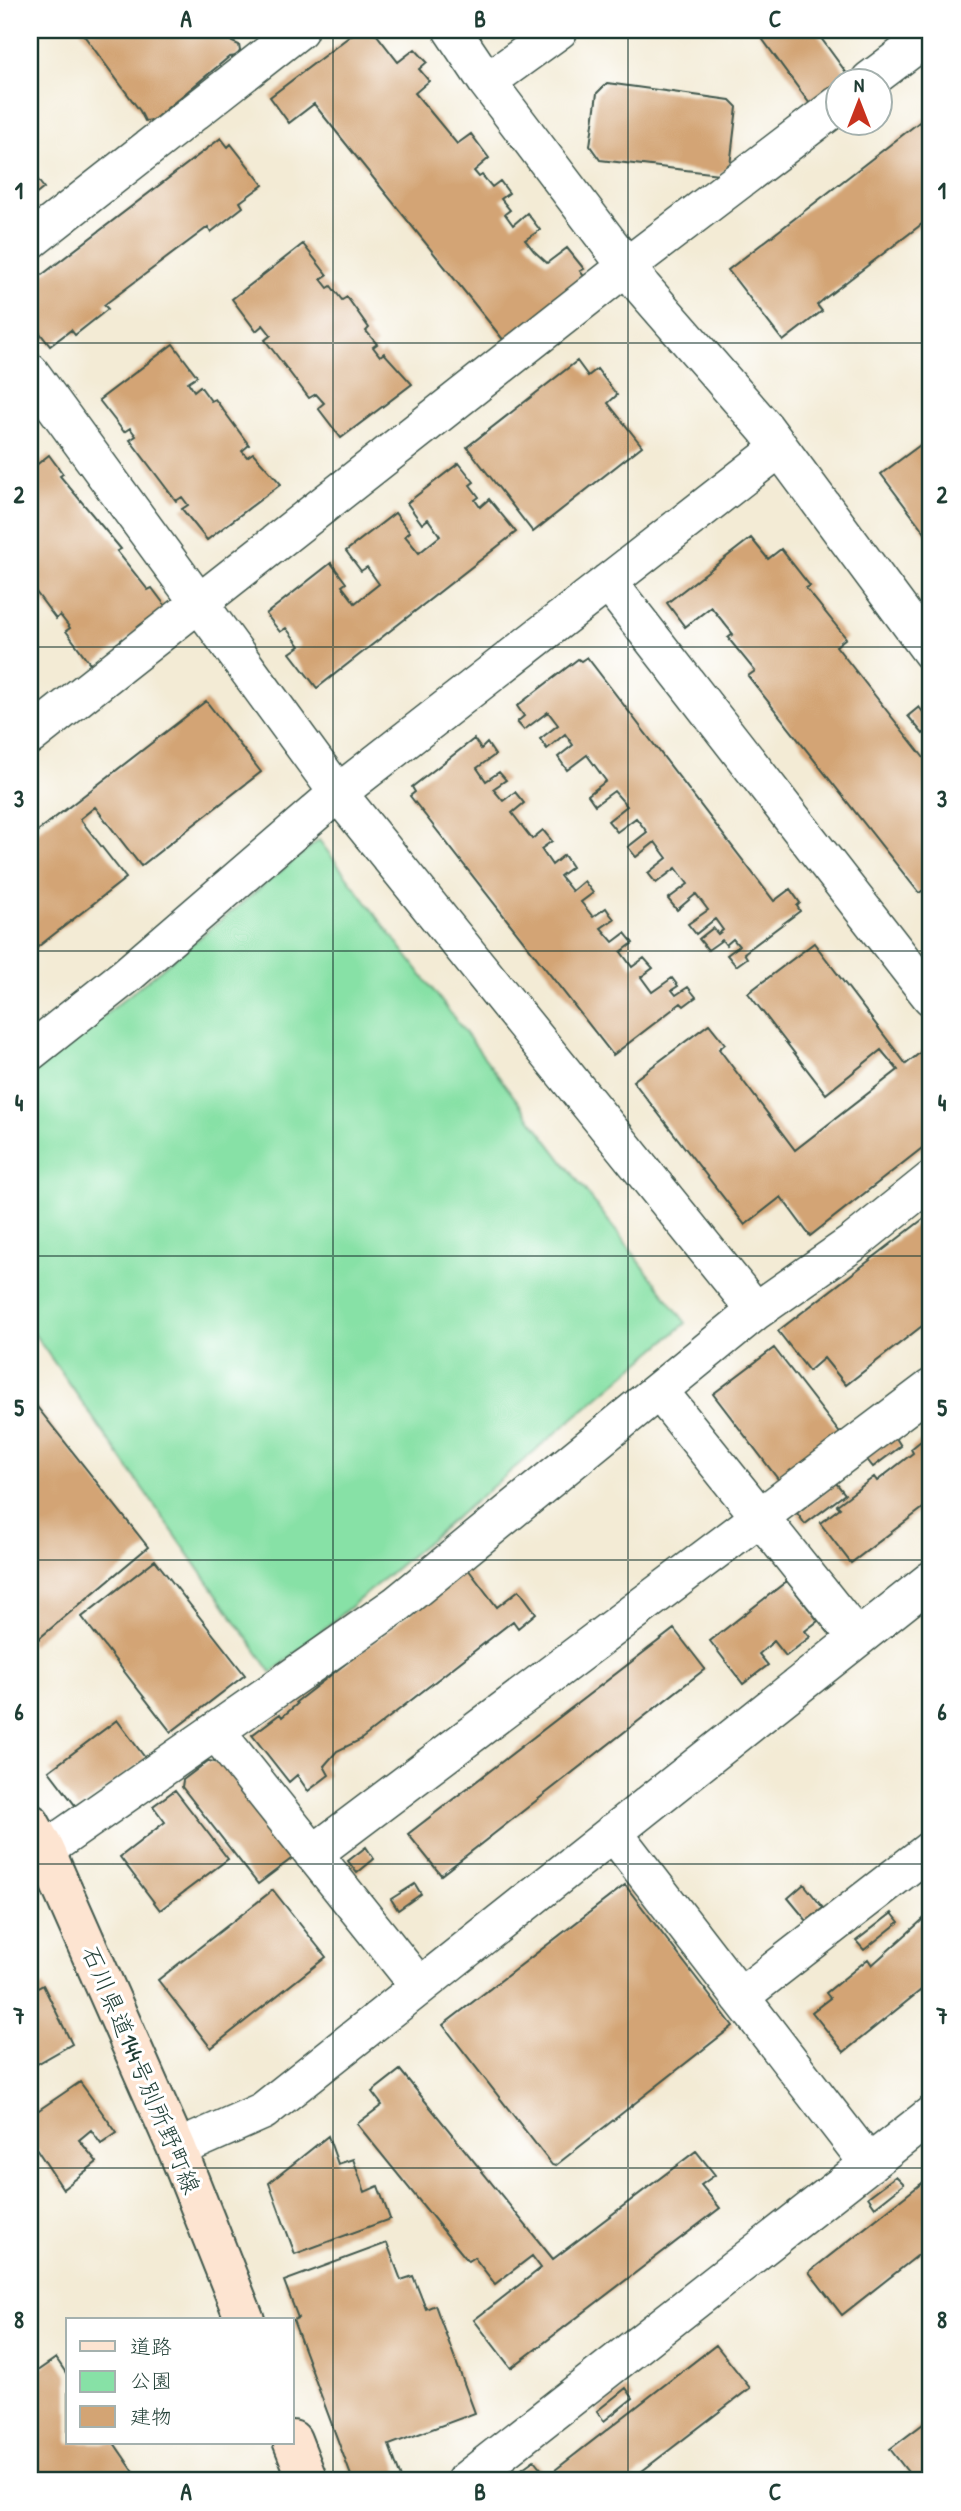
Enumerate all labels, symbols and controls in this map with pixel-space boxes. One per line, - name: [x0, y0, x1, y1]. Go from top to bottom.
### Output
- text: A: [180, 3, 192, 34]
- text: B: [474, 3, 486, 34]
- text: C: [769, 3, 781, 34]
- north arrow: [824, 66, 894, 136]
- text: N: [854, 72, 864, 98]
- text: 1: [15, 175, 23, 206]
- text: 1: [938, 175, 946, 206]
- text: 2: [14, 479, 25, 510]
- text: 2: [937, 479, 948, 510]
- text: 3: [14, 783, 24, 814]
- text: 3: [937, 783, 947, 814]
- text: 4: [15, 1087, 24, 1118]
- text: 4: [938, 1087, 947, 1118]
- text: 5: [14, 1392, 24, 1423]
- text: 5: [937, 1392, 947, 1423]
- text: 6: [14, 1696, 24, 1727]
- text: 6: [937, 1696, 947, 1727]
- street label: 石川県道144号別所野町線: [75, 1941, 209, 2199]
- text: 7: [12, 2000, 25, 2031]
- text: 7: [935, 2000, 948, 2031]
- text: 8: [14, 2304, 24, 2335]
- text: 8: [937, 2304, 947, 2335]
- legend: [66, 2318, 294, 2444]
- text: 道路: [130, 2332, 172, 2361]
- text: 公園: [130, 2366, 172, 2395]
- text: 建物: [130, 2402, 172, 2431]
- text: A: [180, 2476, 192, 2507]
- text: B: [474, 2476, 486, 2507]
- text: C: [769, 2476, 781, 2507]

